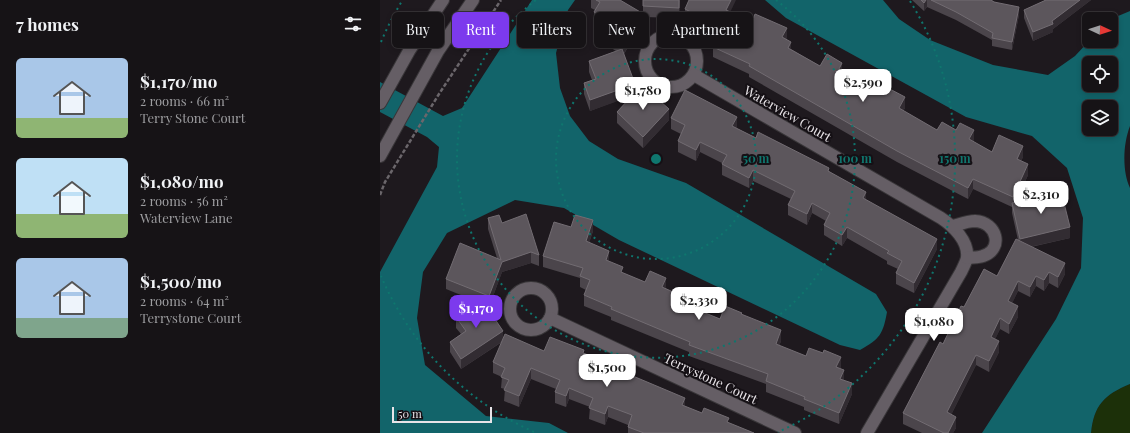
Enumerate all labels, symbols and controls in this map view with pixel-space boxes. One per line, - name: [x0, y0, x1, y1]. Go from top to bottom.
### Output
- chip: Buy: [392, 12, 444, 48]
- chip: Rent: [452, 12, 509, 48]
- chip: Filters: [517, 12, 586, 48]
- chip: New: [594, 12, 649, 48]
- chip: Apartment: [657, 12, 753, 48]
- north arrow: [1082, 12, 1118, 48]
- map controls: [1082, 12, 1118, 136]
- text: 7 homes: [16, 13, 79, 35]
- icon: filters: [342, 13, 364, 35]
- button: locate: [1082, 56, 1118, 92]
- pin: $2,590: [830, 69, 896, 103]
- text: $1,170/mo: [140, 70, 217, 92]
- text: $2,590: [843, 73, 883, 90]
- icon: home: [48, 74, 96, 122]
- pin: $1,780: [610, 77, 676, 111]
- text: $1,780: [624, 81, 662, 98]
- street label: Waterview Court: [740, 81, 835, 145]
- text: 2 rooms · 66 m²: [140, 92, 229, 109]
- button: layers: [1082, 100, 1118, 136]
- text: Terry Stone Court: [140, 109, 245, 126]
- text: 50 m: [743, 150, 770, 166]
- text: 100 m: [838, 150, 872, 166]
- text: 150 m: [939, 150, 971, 166]
- centre of rings: [649, 152, 663, 166]
- text: $1,080/mo: [140, 170, 224, 192]
- icon: home: [48, 174, 96, 222]
- pin: $2,310: [1008, 181, 1074, 215]
- text: $2,310: [1022, 185, 1060, 202]
- text: 2 rooms · 56 m²: [140, 192, 228, 209]
- text: Waterview Lane: [140, 209, 233, 226]
- text: $1,500/mo: [140, 270, 222, 292]
- icon: home: [48, 274, 96, 322]
- pin: $2,330: [666, 287, 732, 321]
- text: $2,330: [680, 291, 718, 308]
- text: 2 rooms · 64 m²: [140, 292, 229, 309]
- pin: $1,170: [443, 295, 509, 329]
- text: $1,170: [458, 299, 494, 316]
- pin: $1,080: [901, 308, 967, 342]
- text: Terrystone Court: [140, 309, 241, 326]
- text: $1,080: [914, 312, 954, 329]
- street label: Terrystone Court: [662, 349, 761, 407]
- pin: $1,500: [574, 354, 640, 388]
- text: $1,500: [588, 358, 626, 375]
- scale bar: [392, 405, 492, 424]
- text: 50 m: [398, 406, 422, 421]

